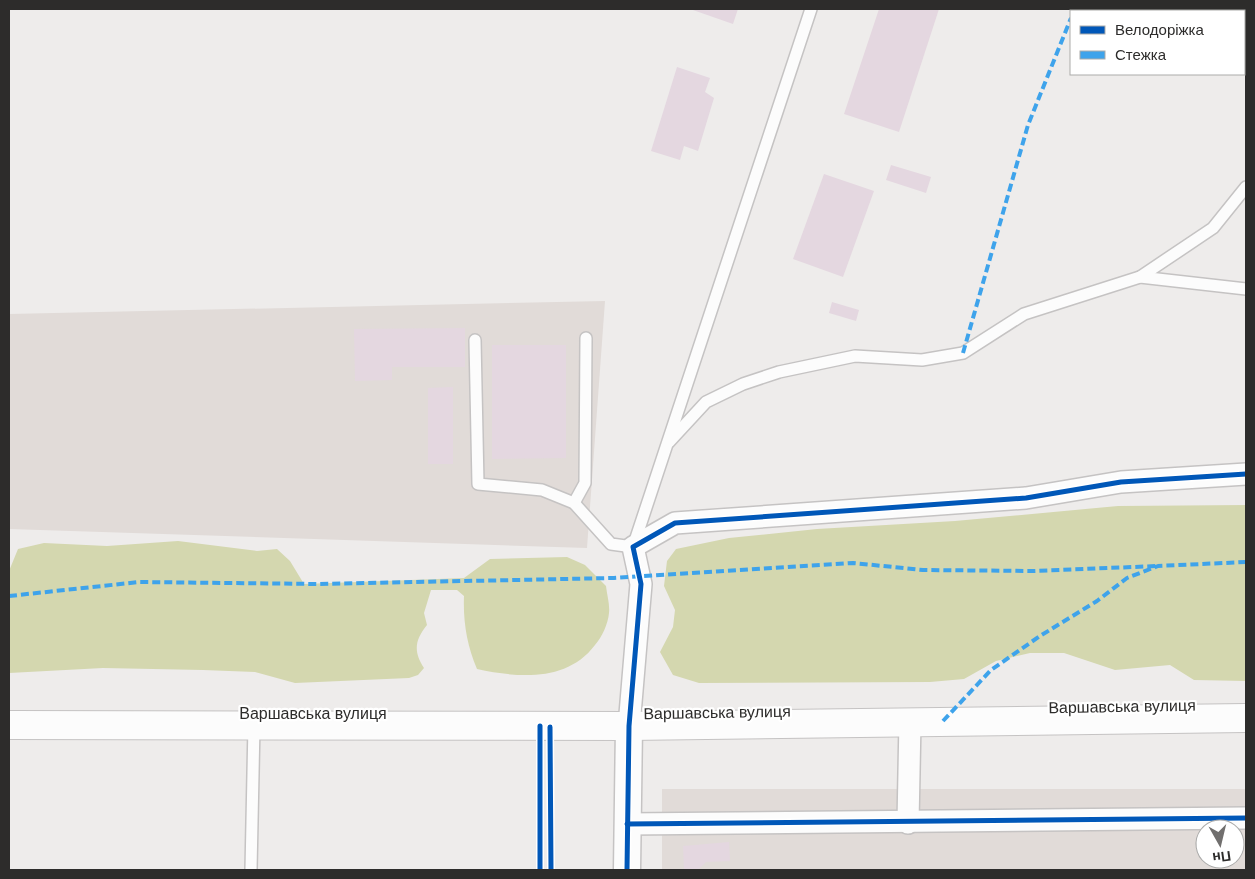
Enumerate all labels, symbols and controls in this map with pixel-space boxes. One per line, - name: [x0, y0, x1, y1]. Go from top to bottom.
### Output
- legend: [1070, 10, 1245, 75]
- text: Велодоріжка: [1115, 21, 1204, 38]
- text: Стежка: [1115, 46, 1167, 63]
- street label: Варшавська вулиця: [1048, 697, 1196, 716]
- street label: Варшавська вулиця: [643, 703, 791, 722]
- street label: Варшавська вулиця: [239, 705, 387, 722]
- north arrow: [1195, 819, 1245, 869]
- text: Пн: [1212, 848, 1232, 866]

